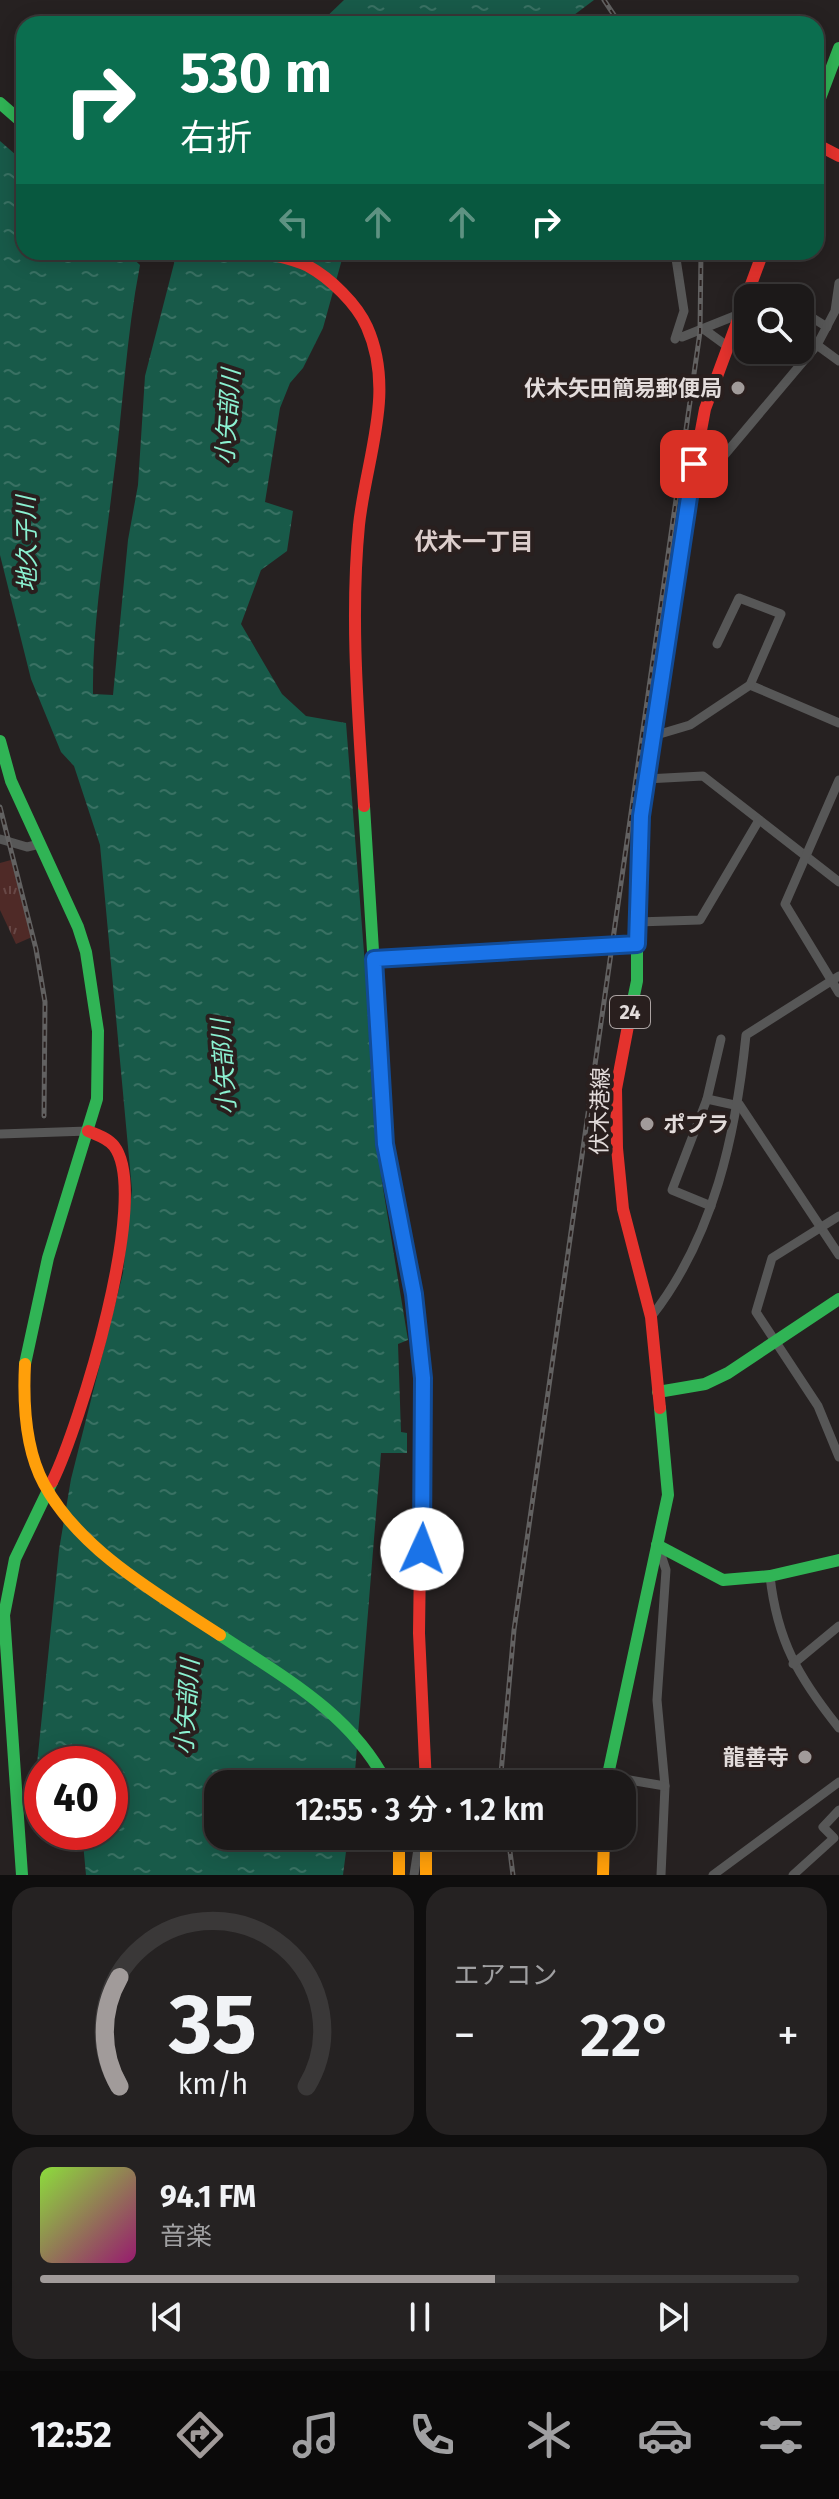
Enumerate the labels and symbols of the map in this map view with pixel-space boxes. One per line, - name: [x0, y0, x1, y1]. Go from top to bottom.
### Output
- water label: 小矢部川: [211, 365, 246, 466]
- place label: 伏木矢田簡易郵便局: [524, 375, 722, 402]
- marker: 伏木矢田簡易郵便局: [729, 379, 747, 397]
- pin: [660, 430, 728, 498]
- water label: 地久子川: [12, 493, 42, 592]
- district label: 伏木一丁目: [414, 528, 534, 556]
- road number: 24: [610, 996, 650, 1028]
- water label: 小矢部川: [206, 1015, 241, 1116]
- street label: 伏木港線: [586, 1067, 614, 1155]
- place label: ポプラ: [663, 1111, 729, 1138]
- marker: ポプラ: [638, 1115, 656, 1133]
- position arrow: [380, 1507, 464, 1591]
- water label: 小矢部川: [170, 1655, 205, 1756]
- place label: 龍善寺: [723, 1744, 789, 1771]
- speed limit sign: 40: [24, 1746, 128, 1850]
- marker: 龍善寺: [796, 1748, 814, 1766]

